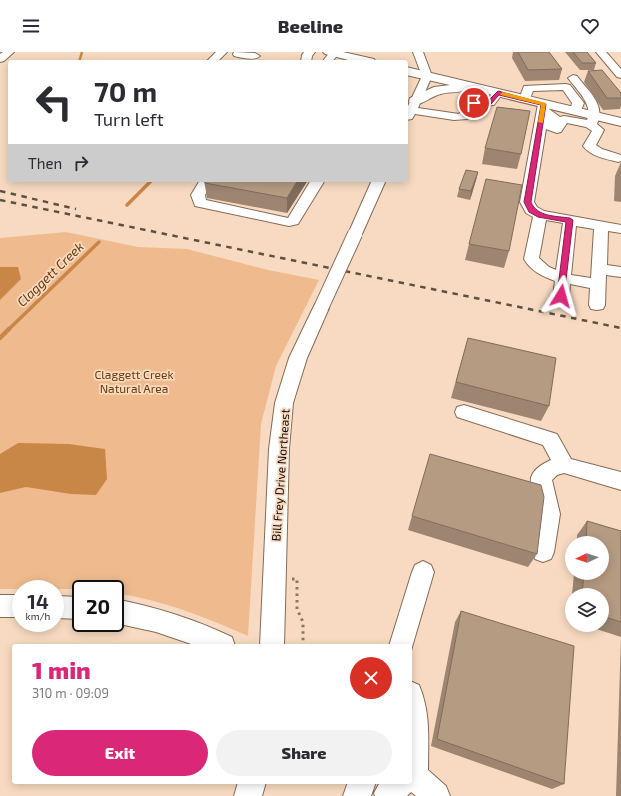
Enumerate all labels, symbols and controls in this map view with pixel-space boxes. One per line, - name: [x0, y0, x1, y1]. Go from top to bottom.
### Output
- icon: menu: [20, 15, 42, 37]
- text: Beeline: [278, 15, 343, 37]
- icon: heart: [579, 15, 601, 37]
- text: 70 m: [94, 74, 157, 108]
- icon: left: [28, 76, 80, 128]
- pin: [457, 86, 491, 120]
- icon: arrive: [463, 92, 485, 114]
- text: Turn left: [94, 108, 164, 130]
- icon: right: [70, 152, 92, 174]
- text: Then: [28, 154, 62, 172]
- water label: Claggett Creek: [13, 238, 87, 310]
- position arrow: [540, 275, 582, 317]
- park label: Claggett Creek Natural Area: [94, 367, 174, 395]
- street label: Bill Frey Drive Northeast: [268, 408, 292, 542]
- north arrow: [565, 536, 609, 580]
- map controls: [565, 536, 609, 632]
- speed limit sign: 20: [72, 580, 124, 632]
- button: layers: [565, 588, 609, 632]
- text: 14: [27, 589, 49, 613]
- text: km/h: [26, 610, 50, 622]
- text: 1 min: [32, 655, 91, 684]
- button: close: [350, 657, 392, 699]
- text: 310 m · 09:09: [32, 685, 109, 701]
- button: Exit: [32, 730, 208, 776]
- button: Share: [216, 730, 392, 776]

